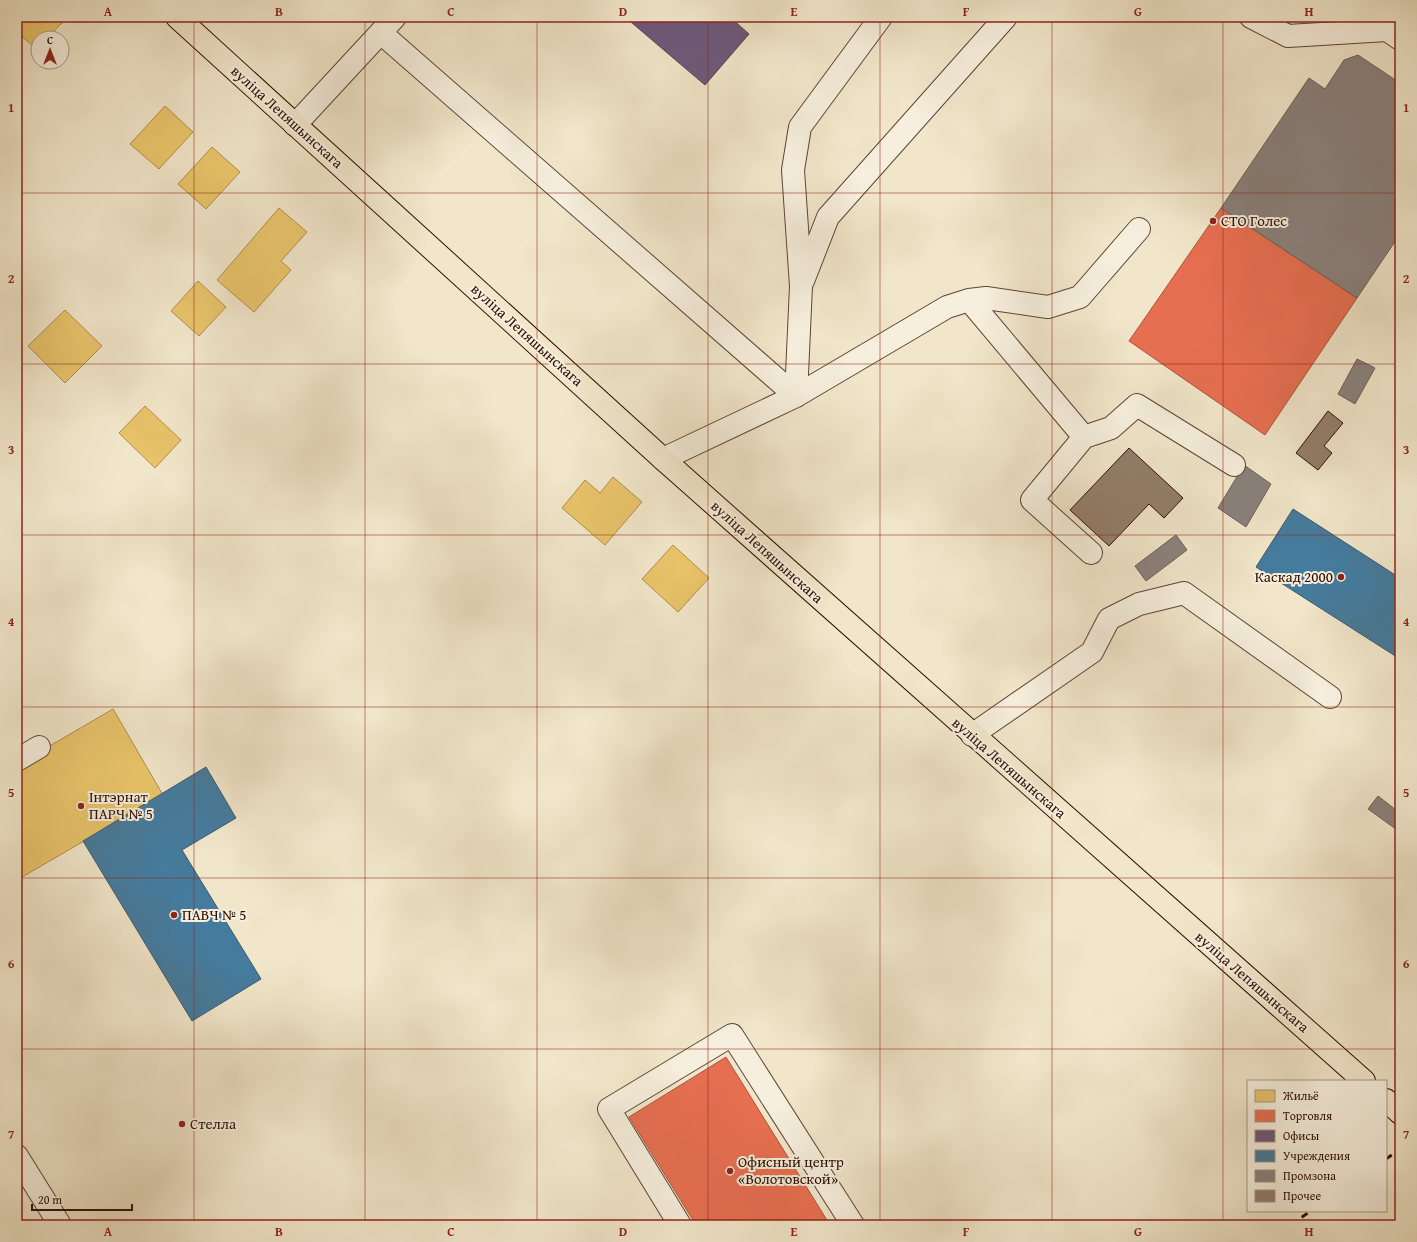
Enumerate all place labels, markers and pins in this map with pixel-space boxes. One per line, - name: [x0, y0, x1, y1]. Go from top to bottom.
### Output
- place label: СТО Голес: [1221, 210, 1287, 231]
- marker: СТО Голес: [1208, 216, 1218, 226]
- place label: Каскад 2000: [1255, 566, 1333, 587]
- marker: Каскад 2000: [1336, 572, 1346, 582]
- place label: Інтэрнат ПАРЧ № 5: [89, 786, 153, 824]
- marker: Інтэрнат ПАРЧ № 5: [76, 801, 86, 811]
- place label: ПАВЧ № 5: [182, 904, 246, 925]
- marker: ПАВЧ № 5: [169, 910, 179, 920]
- place label: Стелла: [190, 1113, 237, 1134]
- marker: Стелла: [177, 1119, 187, 1129]
- place label: Офисный центр «Волотовской»: [738, 1151, 844, 1189]
- marker: Офисный центр «Волотовской»: [725, 1166, 735, 1176]

